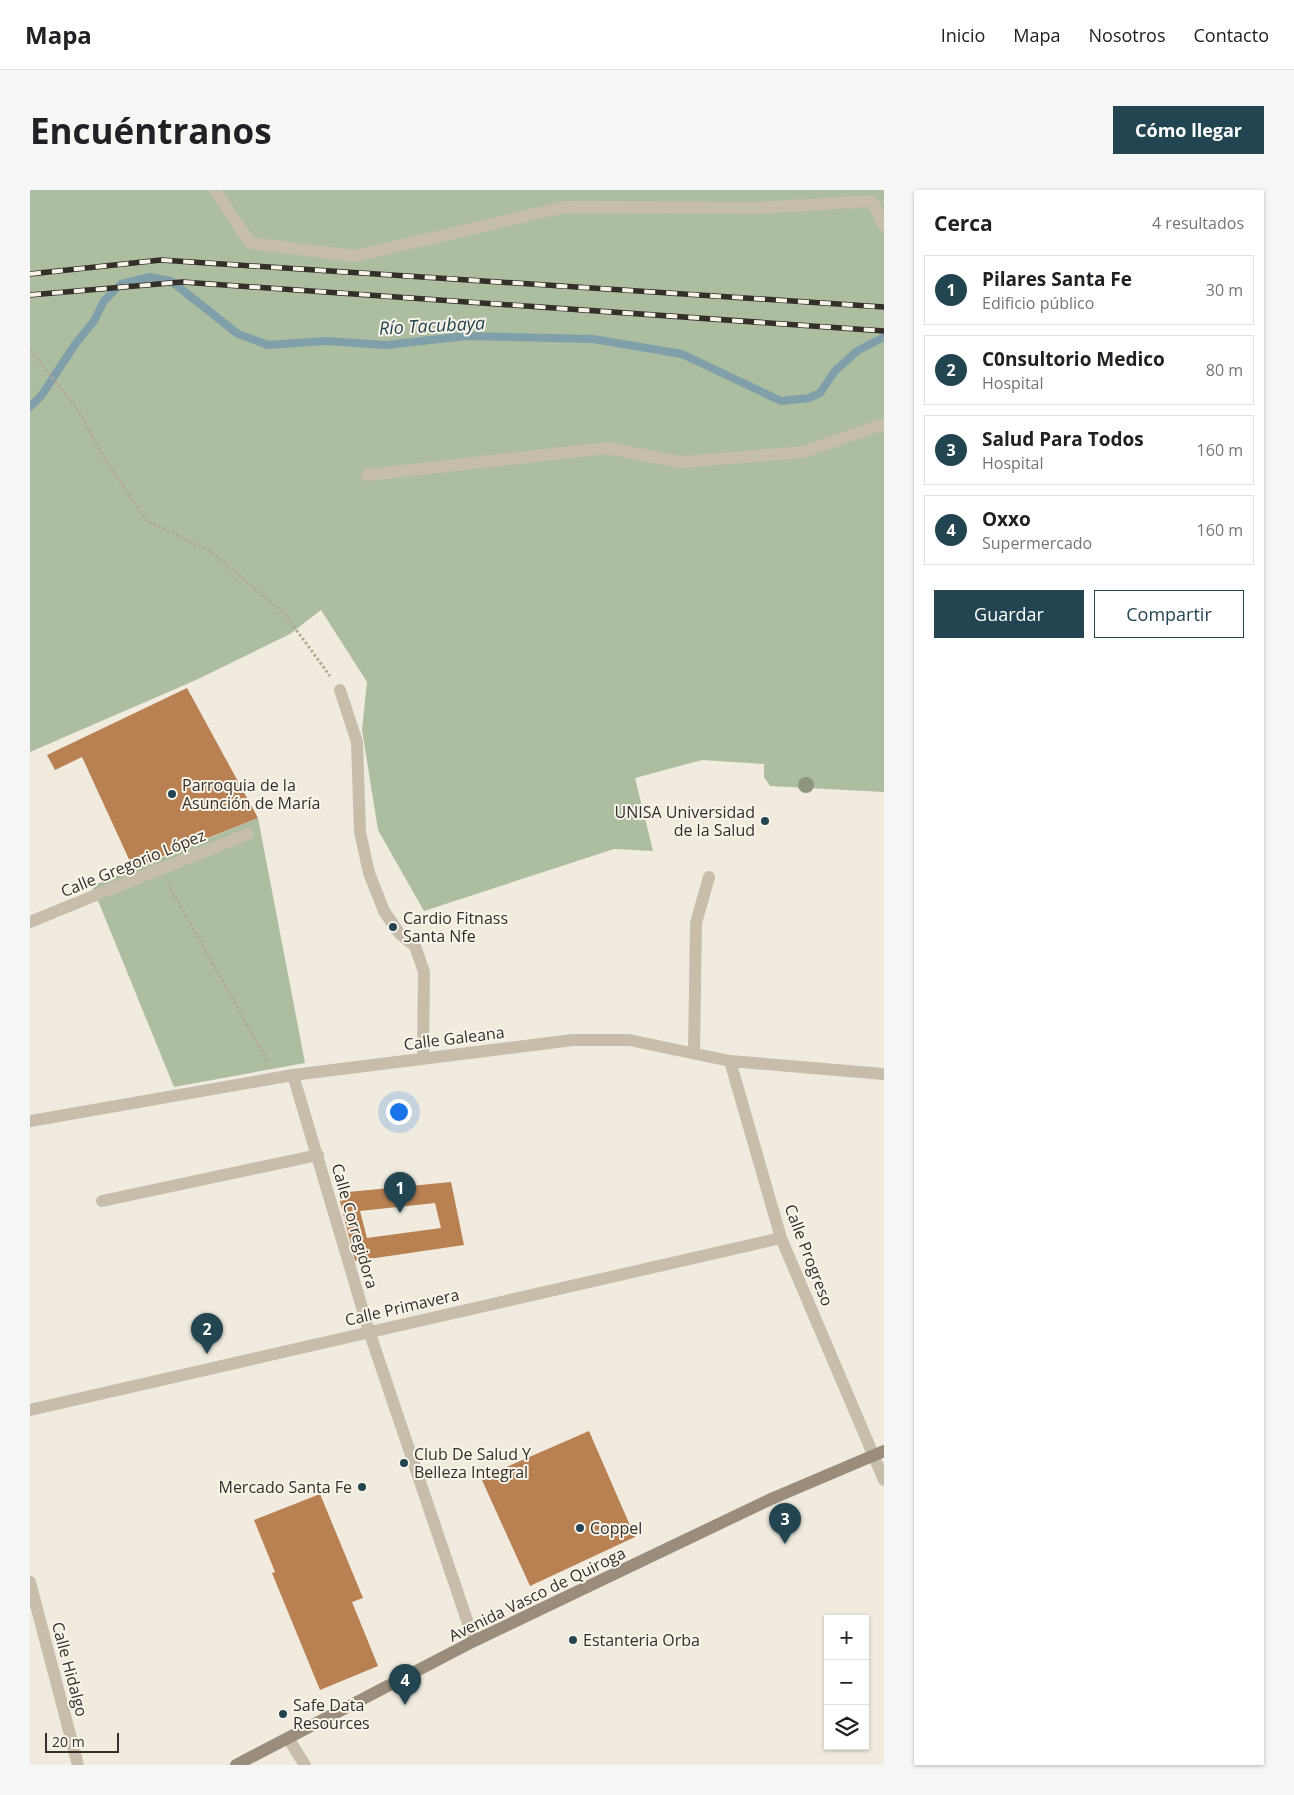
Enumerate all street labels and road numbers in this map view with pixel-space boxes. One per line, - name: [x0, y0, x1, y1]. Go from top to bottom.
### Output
- street label: Calle Gregorio López: [57, 824, 209, 902]
- street label: Calle Galeana: [402, 1021, 506, 1055]
- street label: Calle Corregidora: [327, 1161, 383, 1291]
- street label: Calle Progreso: [779, 1201, 839, 1309]
- street label: Calle Primavera: [343, 1283, 461, 1331]
- street label: Avenida Vasco de Quiroga: [445, 1542, 629, 1646]
- street label: Calle Hidalgo: [47, 1619, 93, 1719]

